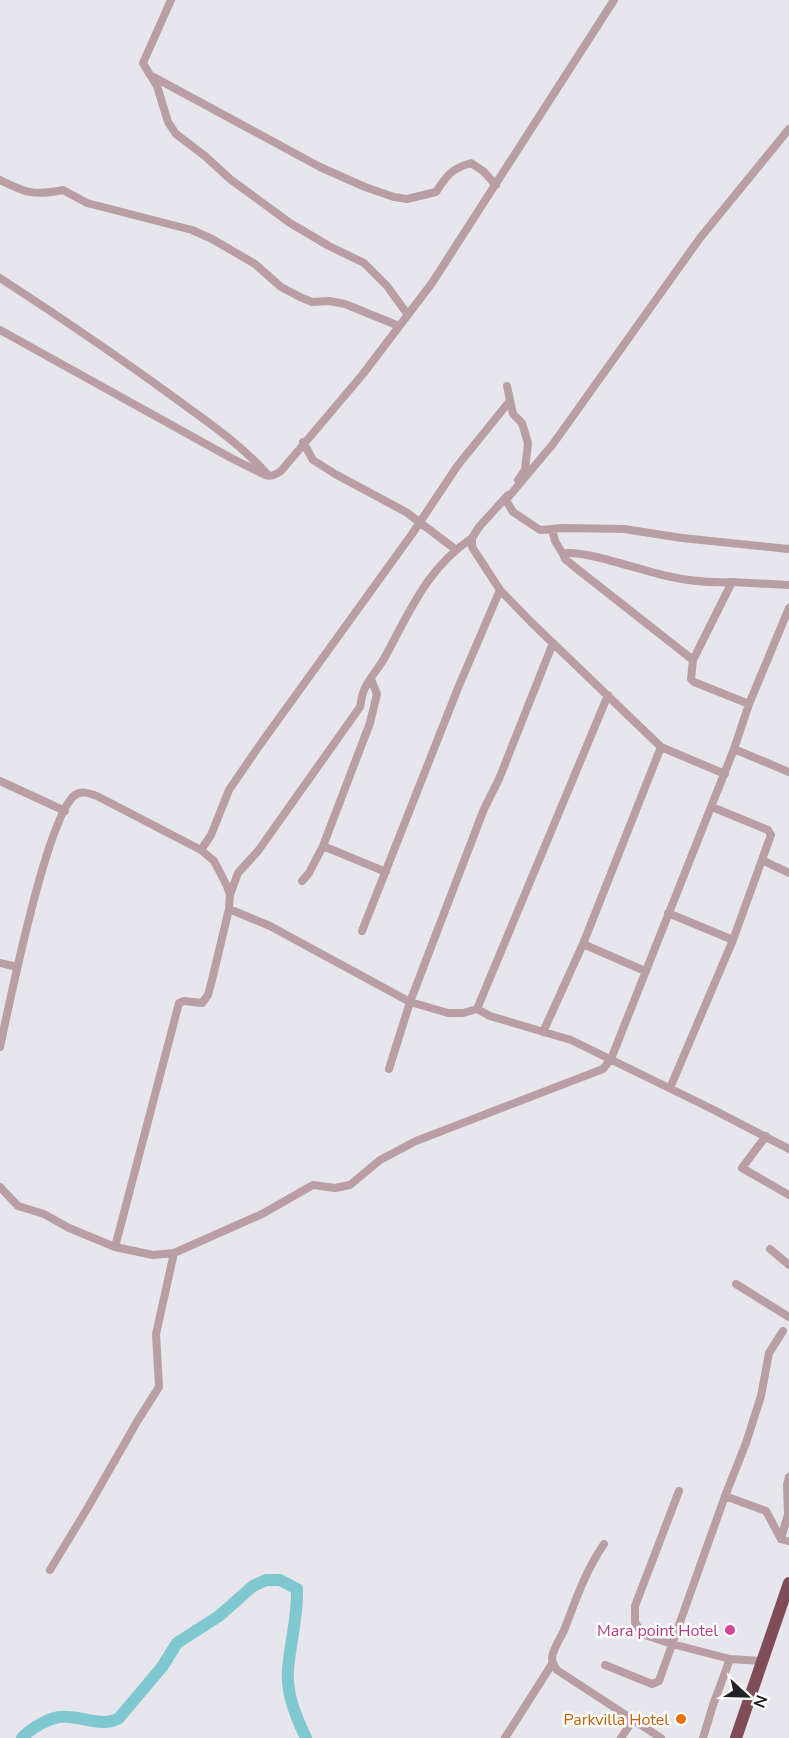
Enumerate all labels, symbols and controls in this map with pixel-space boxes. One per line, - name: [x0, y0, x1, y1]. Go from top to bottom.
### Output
- place label: Mara point Hotel: [597, 1620, 718, 1642]
- marker: Mara point Hotel: [723, 1623, 737, 1637]
- north arrow: [717, 1666, 777, 1726]
- text: N: [748, 1692, 772, 1711]
- place label: Parkvilla Hotel: [564, 1709, 669, 1731]
- marker: Parkvilla Hotel: [674, 1712, 688, 1726]

